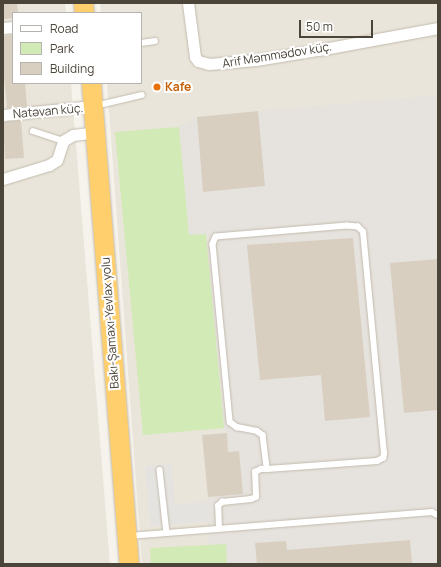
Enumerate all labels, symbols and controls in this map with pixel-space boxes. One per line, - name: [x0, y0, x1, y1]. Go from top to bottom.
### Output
- legend: [12, 12, 142, 84]
- scale bar: [301, 12, 375, 38]
- text: 50 m: [306, 18, 333, 35]
- text: Road: [50, 20, 78, 37]
- street label: Arif Məmmədov küç.: [221, 39, 333, 71]
- text: Park: [50, 40, 74, 57]
- text: Building: [50, 60, 94, 77]
- place label: Kafe: [165, 80, 191, 94]
- marker: Kafe: [152, 82, 162, 92]
- street label: Natəvan küç.: [12, 101, 84, 121]
- street label: Bakı-Şamaxı-Yevlax yolu: [98, 257, 122, 389]

